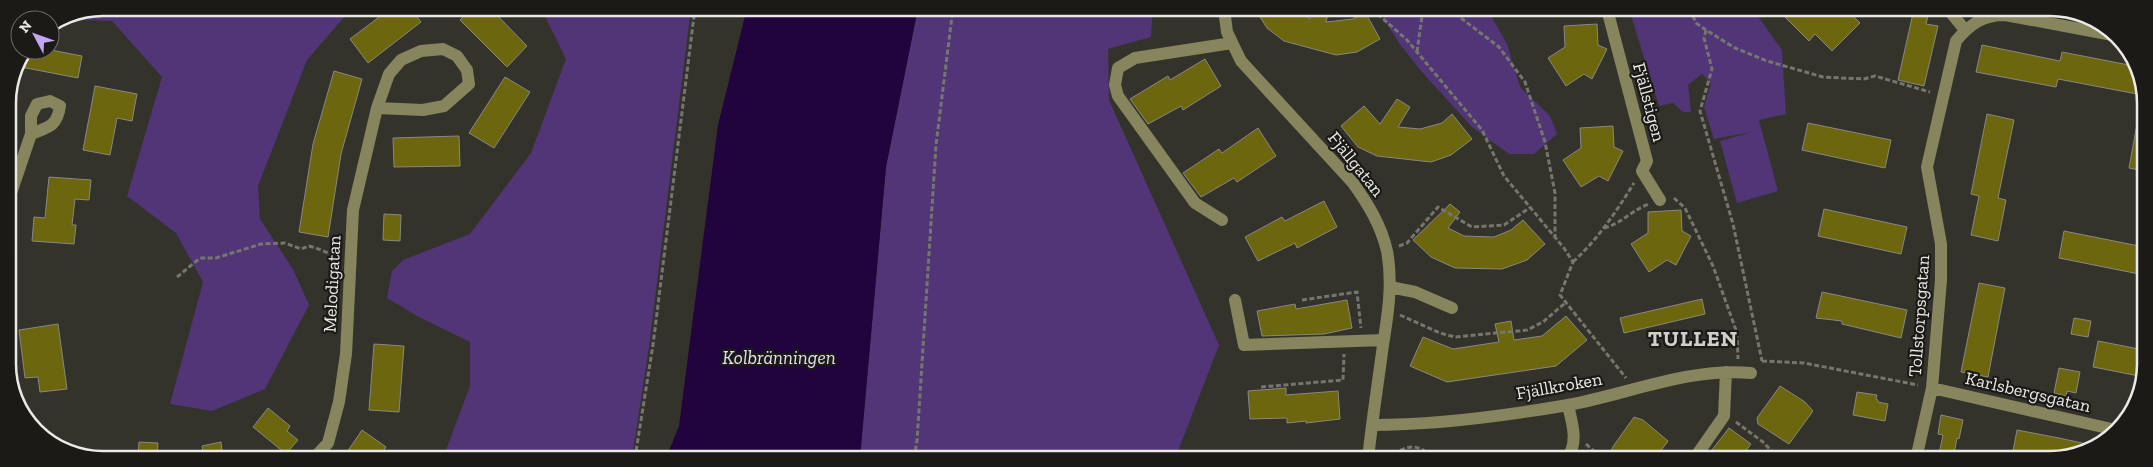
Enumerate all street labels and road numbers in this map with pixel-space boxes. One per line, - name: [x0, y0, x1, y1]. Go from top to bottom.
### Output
- street label: Fjällstigen: [1628, 60, 1670, 145]
- street label: Fjällgatan: [1323, 127, 1389, 201]
- street label: Melodigatan: [318, 234, 346, 333]
- street label: Tollstorpsgatan: [1904, 254, 1934, 378]
- street label: Karlsbergsgatan: [1963, 367, 2093, 417]
- street label: Fjällkroken: [1514, 368, 1604, 404]

